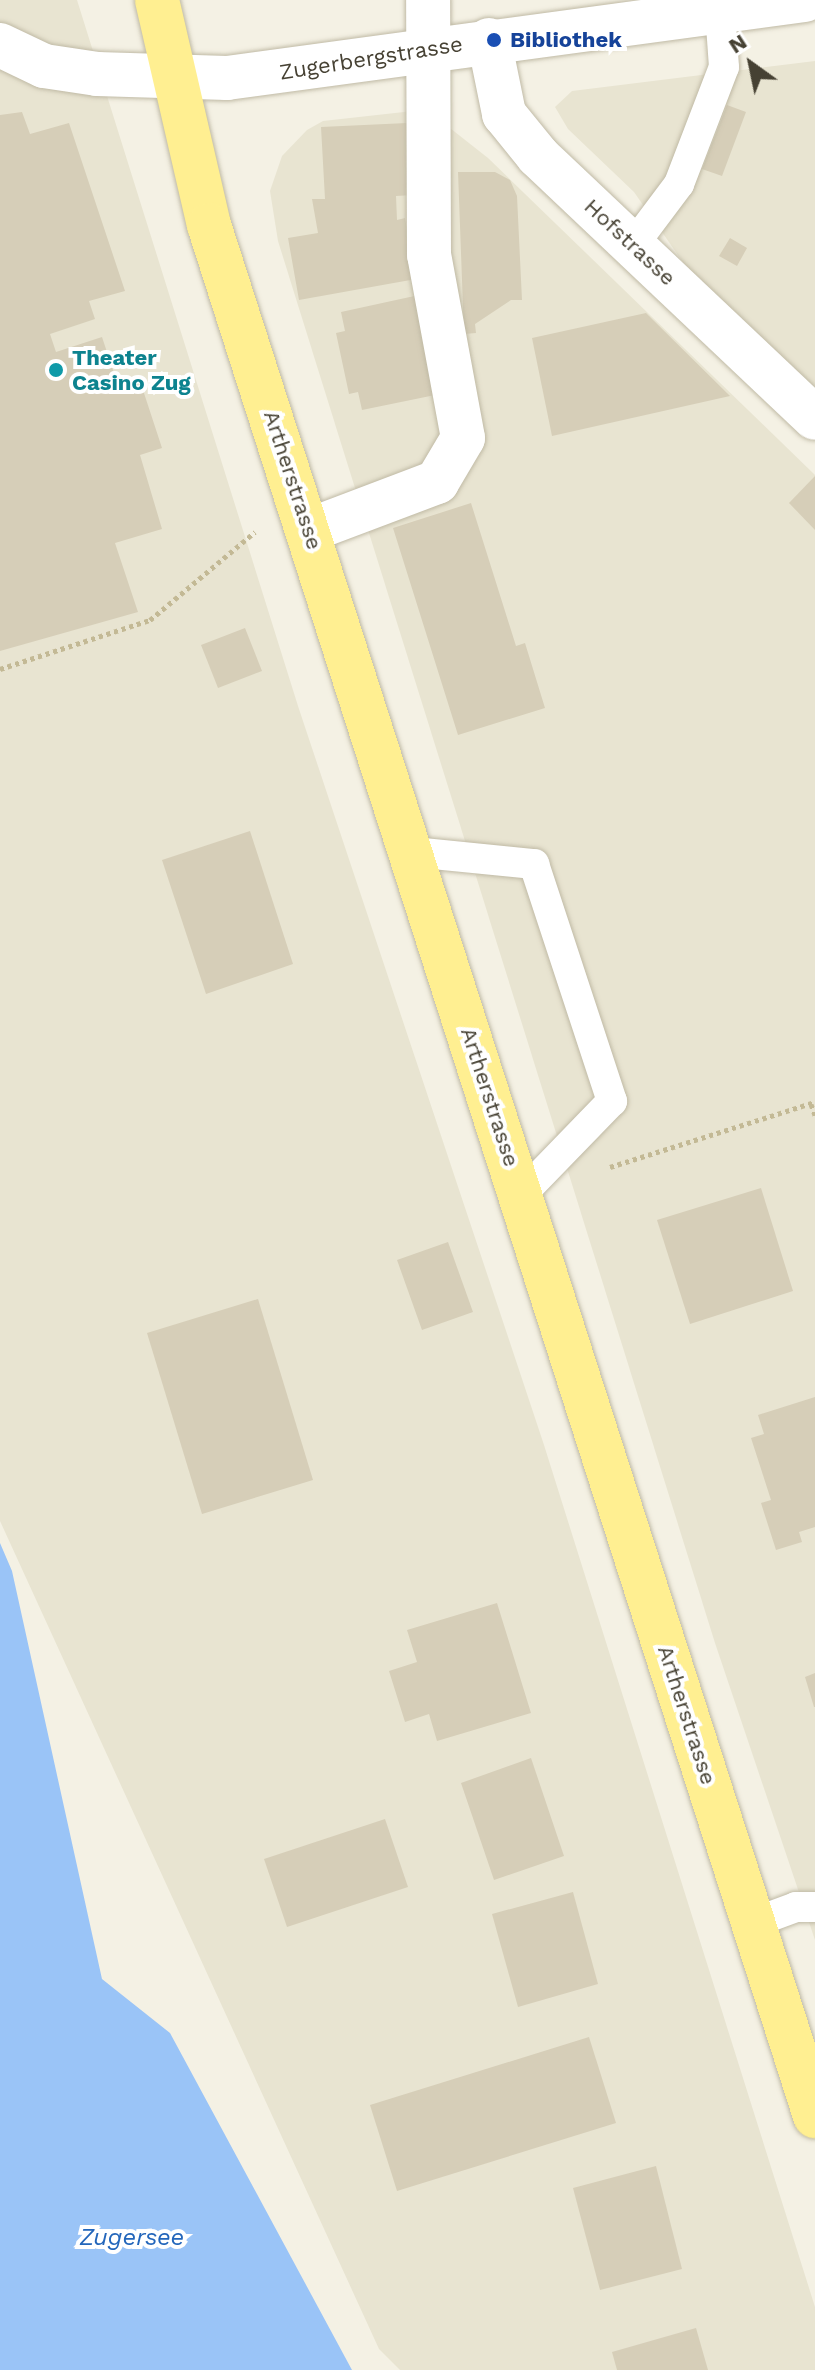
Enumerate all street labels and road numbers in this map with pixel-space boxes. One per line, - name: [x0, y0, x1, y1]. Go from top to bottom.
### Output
- street label: Zugerbergstrasse: [278, 31, 464, 85]
- street label: Hofstrasse: [579, 193, 681, 291]
- street label: Artherstrasse: [258, 407, 328, 553]
- street label: Artherstrasse: [455, 1024, 525, 1170]
- street label: Artherstrasse: [652, 1642, 722, 1788]

